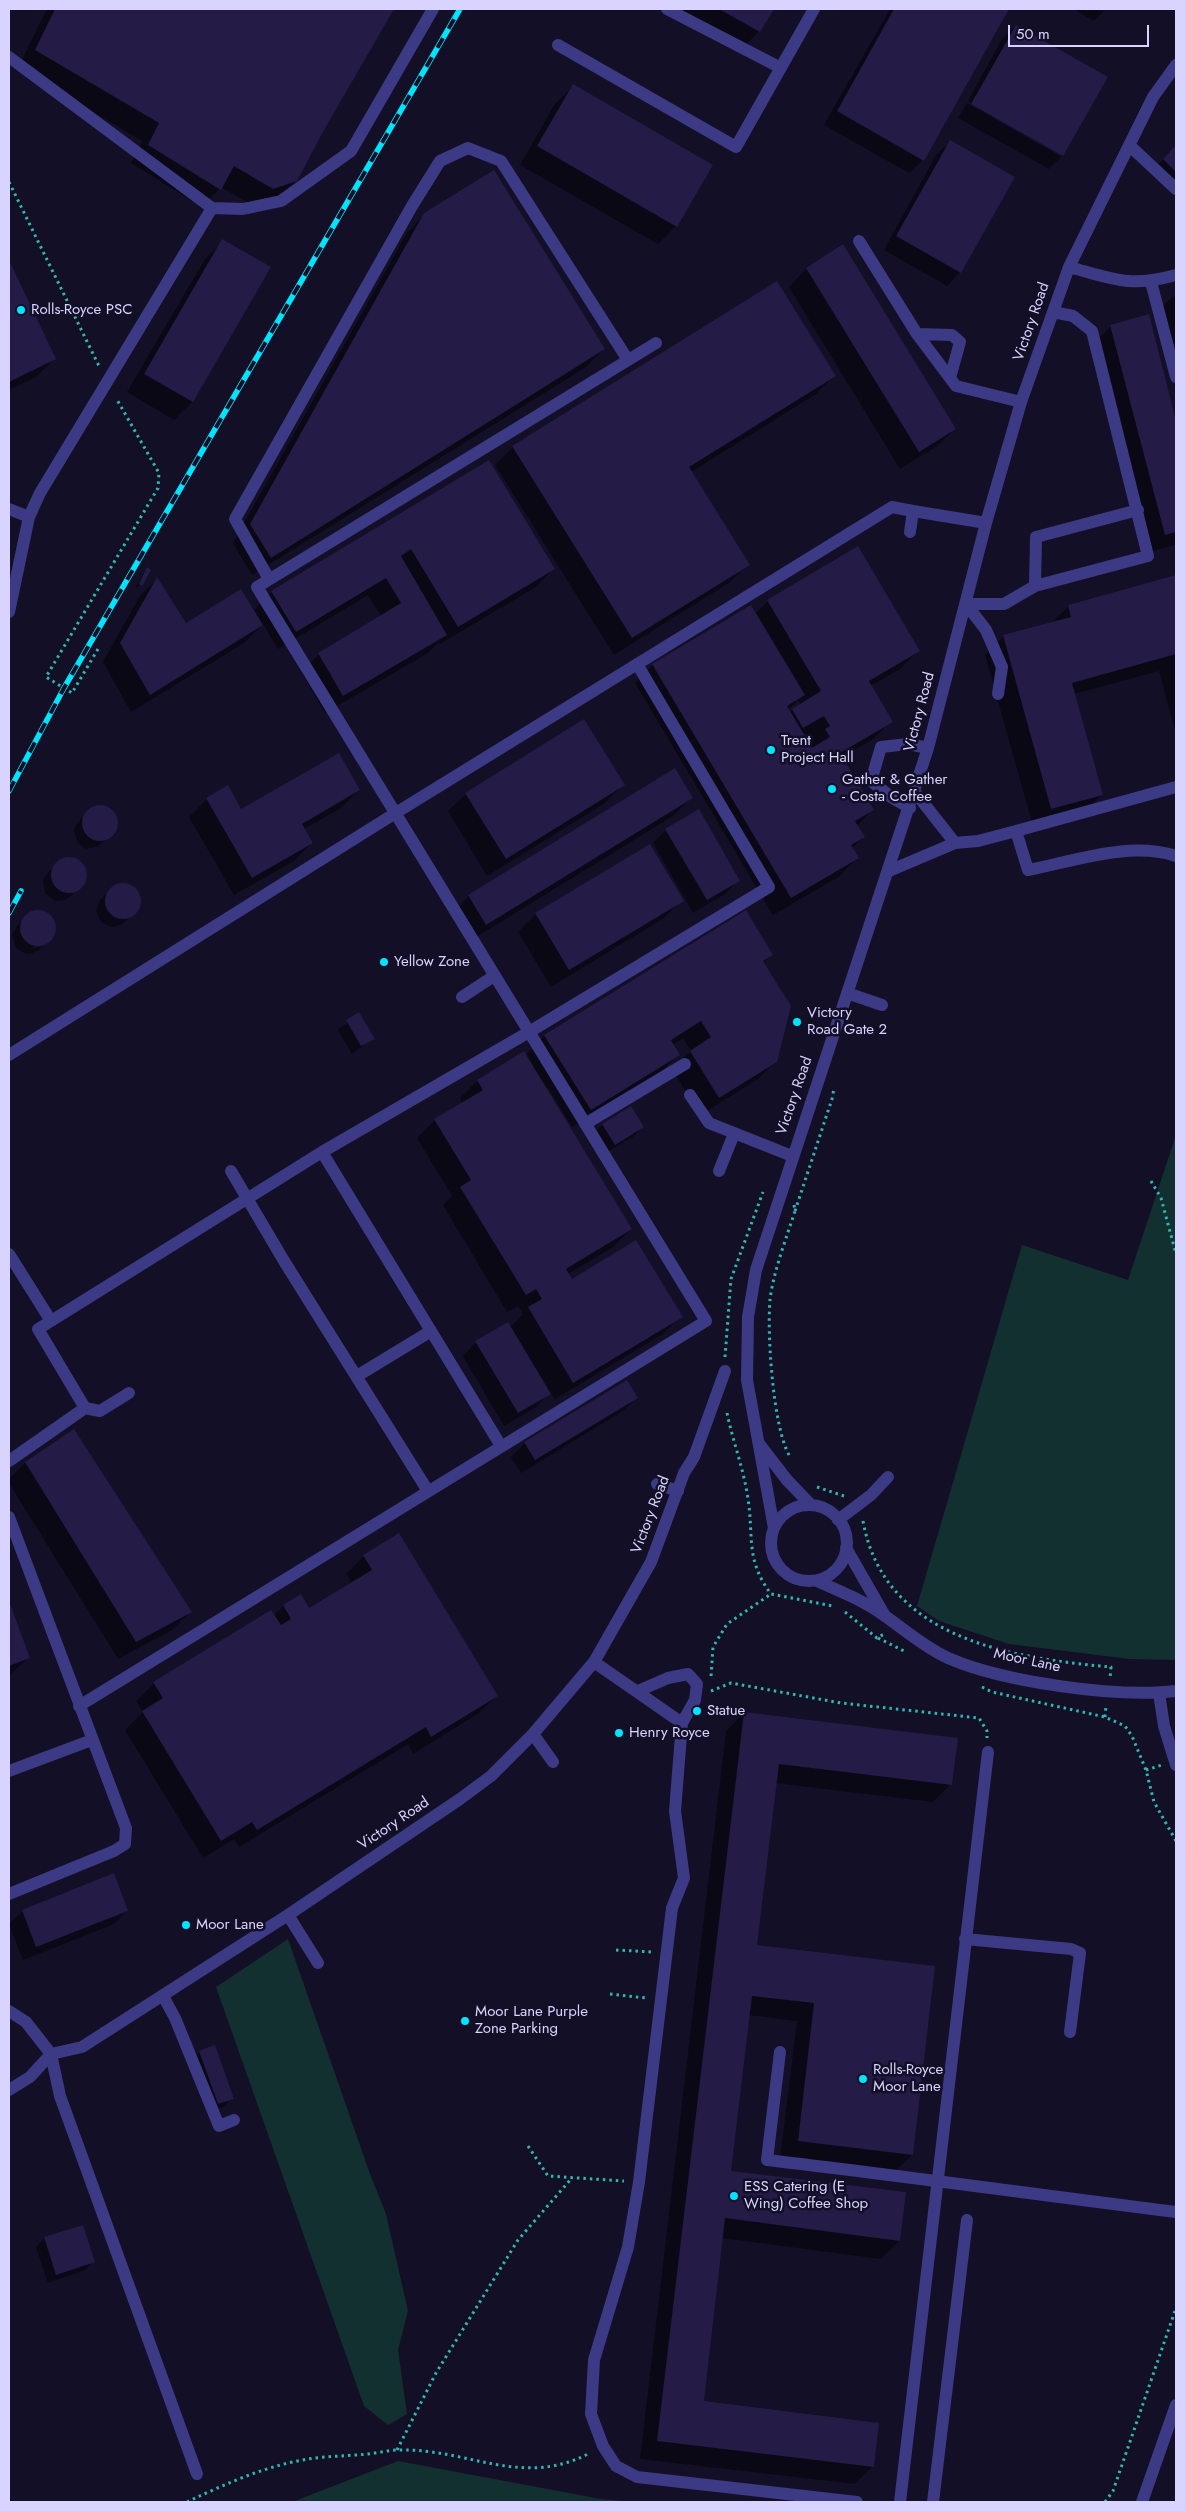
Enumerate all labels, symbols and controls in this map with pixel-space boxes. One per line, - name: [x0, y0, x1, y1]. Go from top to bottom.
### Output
- scale bar: [1010, 15, 1151, 47]
- text: 50 m: [1016, 23, 1050, 45]
- street label: Victory Road: [1010, 280, 1054, 364]
- place label: Rolls-Royce PSC: [31, 301, 133, 319]
- marker: Rolls-Royce PSC: [15, 304, 27, 316]
- street label: Victory Road: [901, 670, 939, 754]
- place label: Trent Project Hall: [781, 732, 854, 767]
- marker: Trent Project Hall: [765, 744, 777, 756]
- place label: Gather & Gather - Costa Coffee: [842, 771, 947, 806]
- marker: Gather & Gather - Costa Coffee: [826, 783, 838, 795]
- place label: Yellow Zone: [394, 953, 470, 971]
- marker: Yellow Zone: [378, 956, 390, 968]
- place label: Victory Road Gate 2: [807, 1004, 887, 1039]
- marker: Victory Road Gate 2: [791, 1016, 803, 1028]
- street label: Victory Road: [773, 1054, 817, 1138]
- street label: Victory Road: [628, 1474, 674, 1556]
- street label: Moor Lane: [992, 1645, 1062, 1677]
- place label: Statue: [707, 1702, 745, 1720]
- marker: Statue: [691, 1705, 703, 1717]
- place label: Henry Royce: [629, 1724, 710, 1742]
- marker: Henry Royce: [613, 1727, 625, 1739]
- street label: Victory Road: [355, 1794, 433, 1854]
- place label: Moor Lane: [196, 1916, 264, 1934]
- marker: Moor Lane: [180, 1919, 192, 1931]
- place label: Moor Lane Purple Zone Parking: [475, 2003, 588, 2038]
- marker: Moor Lane Purple Zone Parking: [459, 2015, 471, 2027]
- place label: Rolls-Royce Moor Lane: [873, 2061, 943, 2096]
- marker: Rolls-Royce Moor Lane: [857, 2073, 869, 2085]
- place label: ESS Catering (E Wing) Coffee Shop: [744, 2178, 868, 2213]
- marker: ESS Catering (E Wing) Coffee Shop: [728, 2190, 740, 2202]

